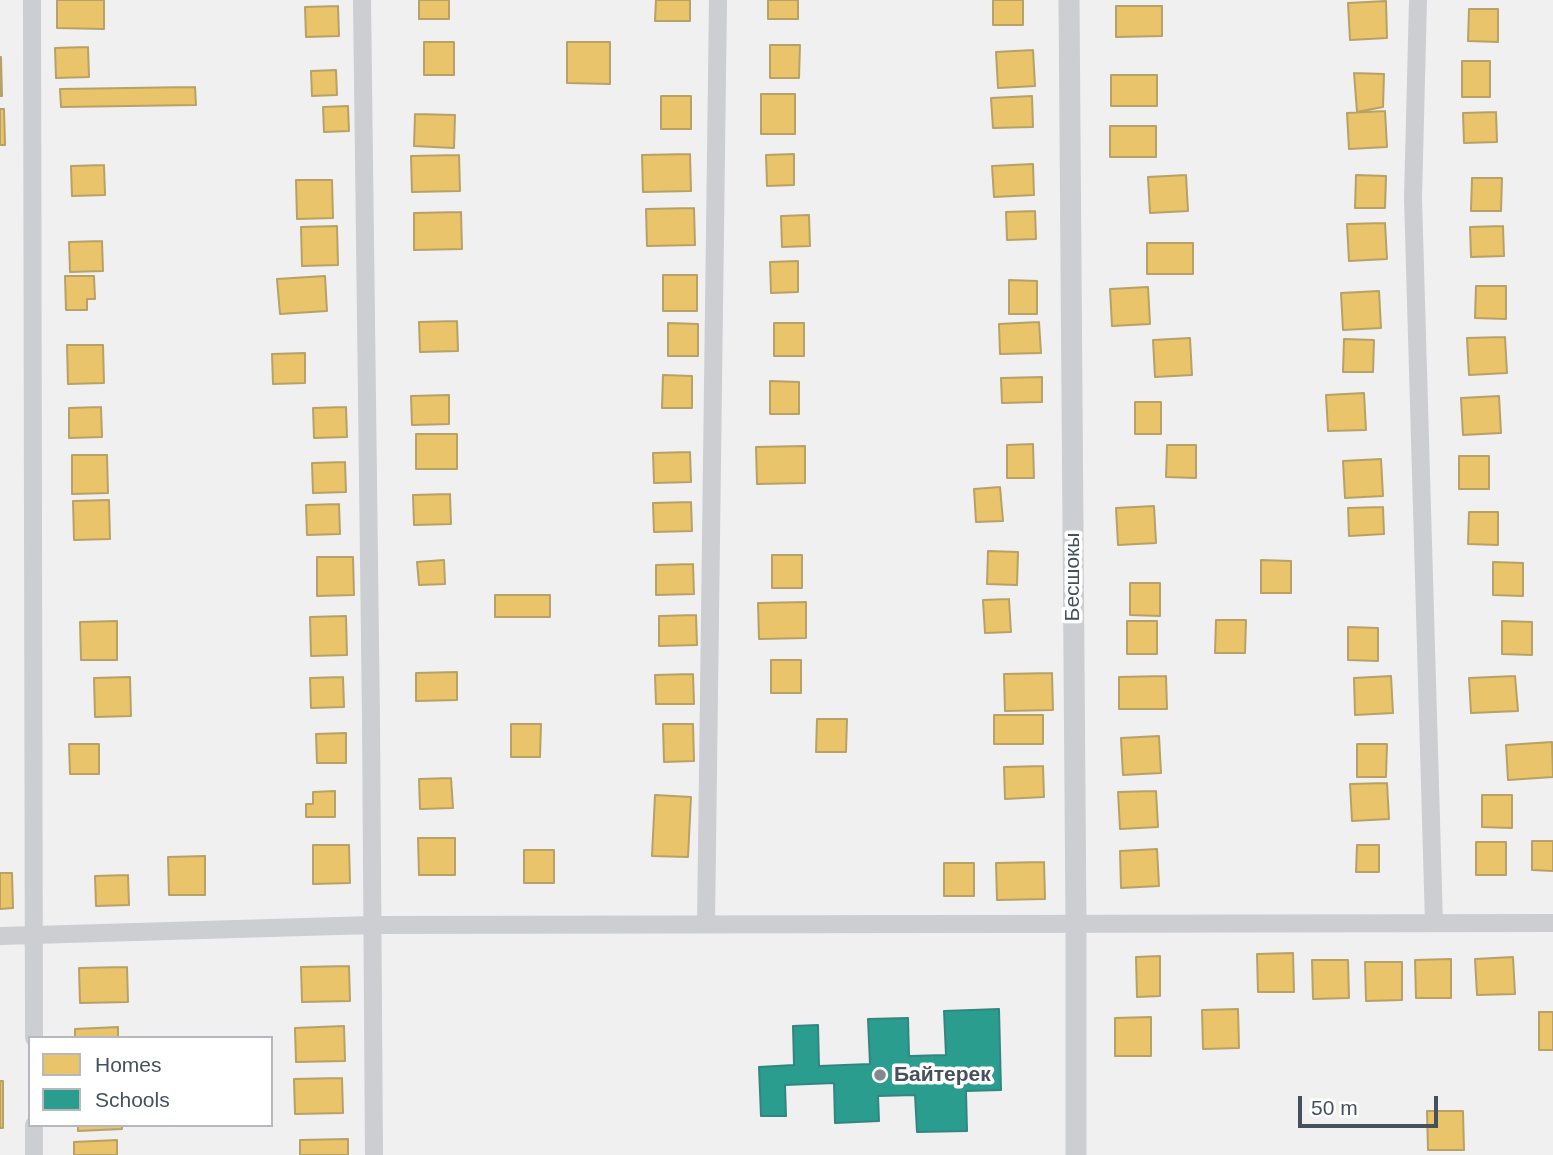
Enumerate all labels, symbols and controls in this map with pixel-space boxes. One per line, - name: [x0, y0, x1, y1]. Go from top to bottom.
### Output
- street label: Бесшокы: [1060, 533, 1086, 621]
- legend: [28, 1036, 273, 1127]
- text: Homes: [95, 1053, 162, 1076]
- place label: Байтерек: [894, 1062, 991, 1088]
- marker: Байтерек: [872, 1067, 888, 1083]
- scale bar: [1301, 1082, 1441, 1126]
- text: Schools: [95, 1088, 170, 1111]
- text: 50 m: [1311, 1096, 1358, 1119]

